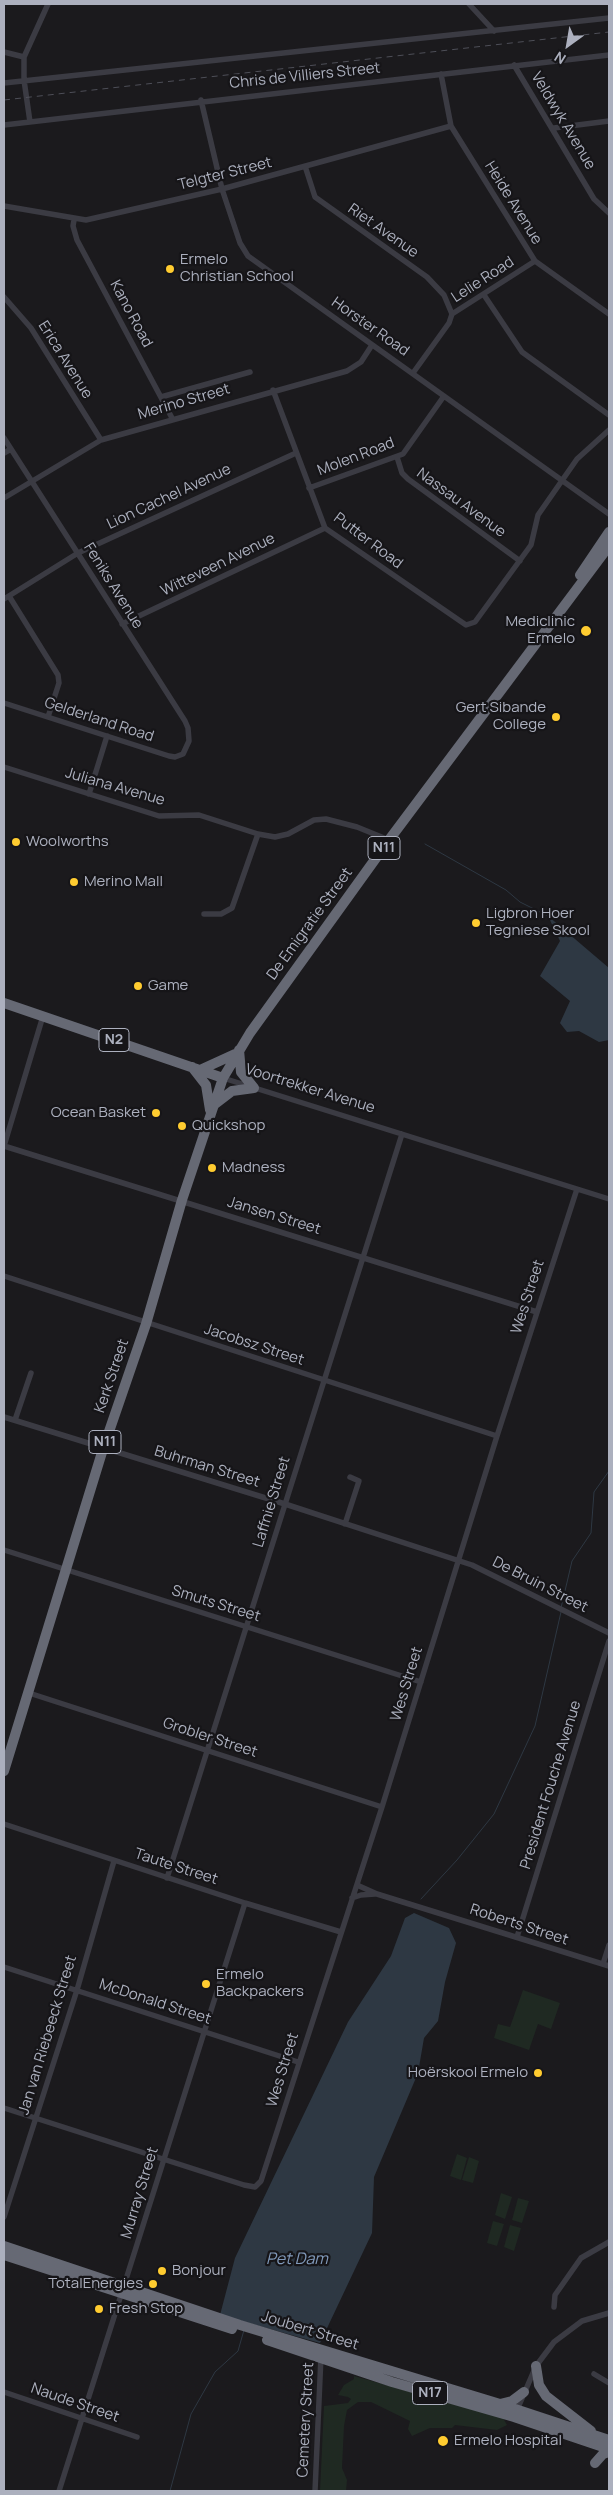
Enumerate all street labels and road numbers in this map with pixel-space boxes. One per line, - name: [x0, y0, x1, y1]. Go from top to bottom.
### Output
- street label: Chris de Villiers Street: [229, 59, 381, 93]
- street label: Veldwyk Avenue: [527, 69, 599, 173]
- street label: Telgter Street: [176, 154, 274, 194]
- street label: Heide Avenue: [480, 158, 546, 248]
- street label: Riet Avenue: [344, 200, 422, 262]
- street label: Lelie Road: [448, 253, 518, 307]
- street label: Kano Road: [106, 277, 156, 351]
- street label: Horster Road: [328, 294, 412, 360]
- street label: Erica Avenue: [34, 318, 96, 402]
- street label: Merino Street: [136, 380, 232, 424]
- street label: Molen Road: [315, 434, 397, 480]
- street label: Lion Cachel Avenue: [104, 460, 234, 534]
- street label: Nassau Avenue: [413, 465, 509, 541]
- street label: Putter Road: [330, 509, 406, 573]
- street label: Witteveen Avenue: [158, 530, 278, 600]
- street label: Feniks Avenue: [79, 540, 147, 632]
- street label: Gelderland Road: [42, 694, 156, 746]
- street label: Juliana Avenue: [63, 764, 167, 810]
- road number: N11: [368, 836, 400, 860]
- street label: De Emigratie Street: [263, 864, 357, 984]
- road number: N2: [99, 1028, 129, 1052]
- street label: Voortrekker Avenue: [243, 1061, 377, 1117]
- street label: Jansen Street: [225, 1193, 323, 1239]
- street label: Wes Street: [508, 1258, 548, 1336]
- street label: Jacobsz Street: [202, 1320, 306, 1370]
- street label: Kerk Street: [91, 1337, 133, 1415]
- road number: N11: [89, 1430, 121, 1454]
- street label: Buhrman Street: [152, 1442, 262, 1492]
- street label: Laffnie Street: [250, 1454, 294, 1550]
- street label: De Bruin Street: [489, 1553, 591, 1617]
- street label: Smuts Street: [169, 1582, 263, 1626]
- street label: Wes Street: [387, 1645, 427, 1723]
- street label: President Fouche Avenue: [517, 1699, 585, 1871]
- street label: Grobler Street: [160, 1714, 260, 1762]
- street label: Taute Street: [132, 1845, 220, 1889]
- street label: Roberts Street: [468, 1901, 570, 1949]
- street label: Jan van Riebeeck Street: [15, 1953, 81, 2117]
- street label: McDonald Street: [97, 1975, 213, 2029]
- street label: Wes Street: [263, 2031, 303, 2109]
- street label: Murray Street: [118, 2145, 162, 2241]
- street label: Joubert Street: [259, 2308, 361, 2354]
- street label: Cemetery Street: [294, 2362, 318, 2478]
- street label: Naude Street: [28, 2379, 122, 2427]
- road number: N17: [412, 2382, 448, 2404]

